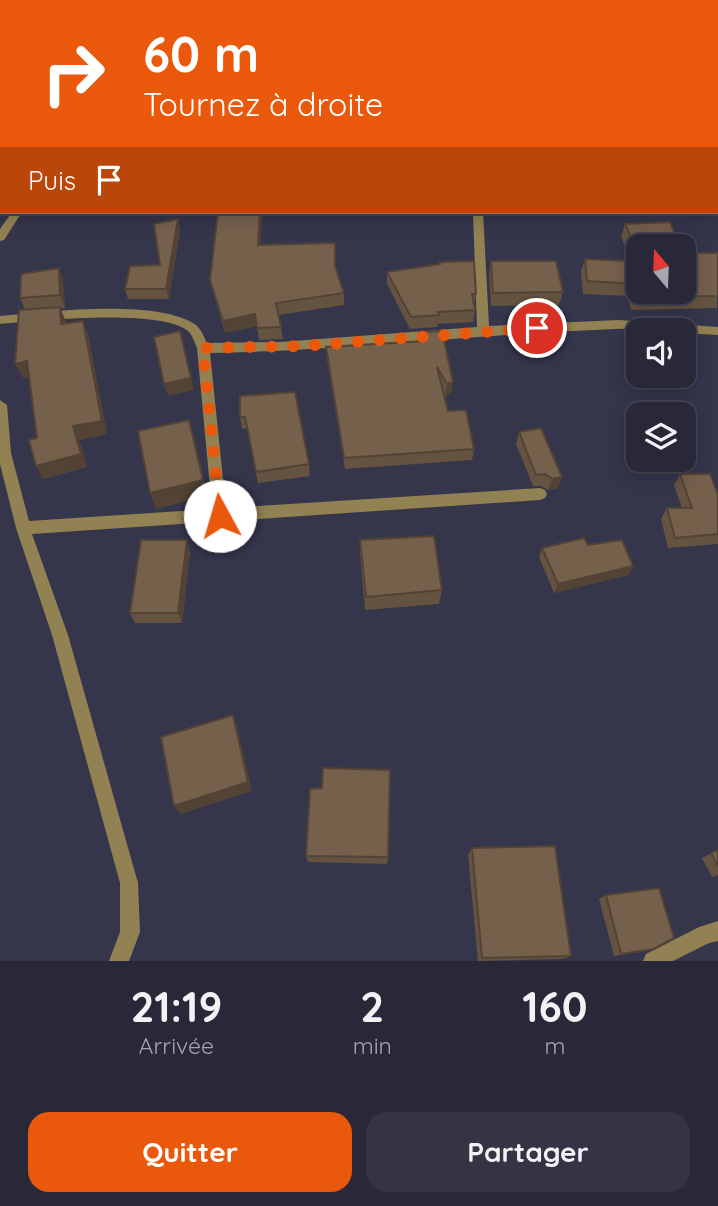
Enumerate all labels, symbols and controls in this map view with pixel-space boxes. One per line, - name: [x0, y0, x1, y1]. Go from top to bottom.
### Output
- text: 60 m: [143, 23, 259, 84]
- icon: right: [28, 28, 119, 119]
- text: Tournez à droite: [143, 84, 383, 124]
- icon: arrive: [90, 161, 128, 199]
- text: Puis: [28, 164, 76, 197]
- north arrow: [626, 234, 696, 304]
- map controls: [626, 234, 696, 472]
- pin: [507, 298, 567, 358]
- icon: arrive: [518, 309, 556, 347]
- button: sound: [626, 318, 696, 388]
- button: layers: [626, 402, 696, 472]
- position arrow: [183, 479, 257, 553]
- text: 21:19: [130, 980, 222, 1033]
- text: 2: [360, 980, 384, 1033]
- text: 160: [522, 980, 588, 1033]
- text: Arrivée: [139, 1031, 214, 1060]
- text: min: [353, 1031, 392, 1060]
- text: m: [544, 1031, 565, 1060]
- button: Quitter: [28, 1112, 352, 1192]
- button: Partager: [366, 1112, 690, 1192]

